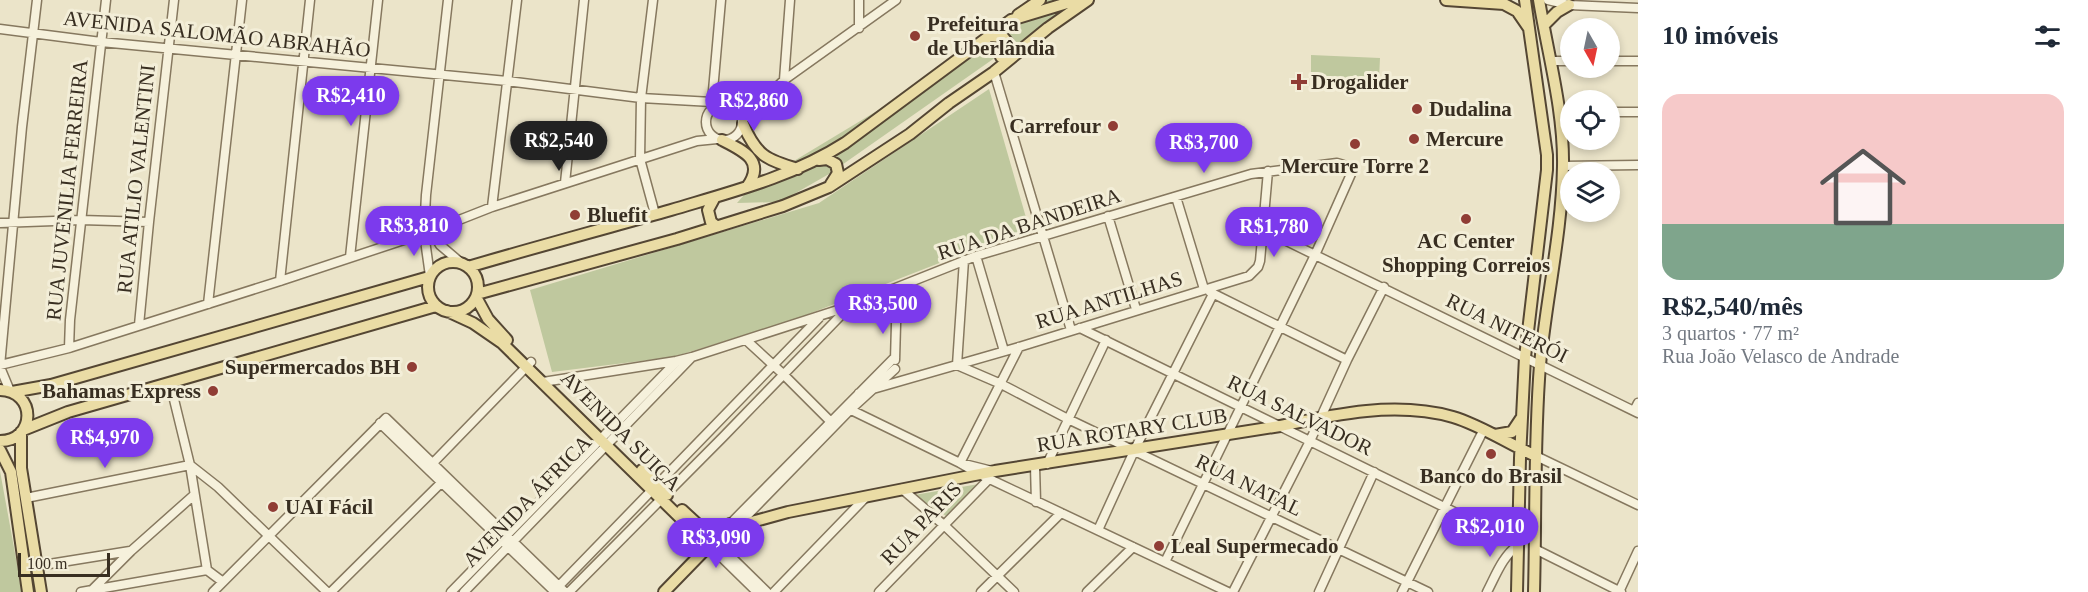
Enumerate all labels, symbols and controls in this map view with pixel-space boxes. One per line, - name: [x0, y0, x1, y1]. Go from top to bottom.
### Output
- street label: AVENIDA SALOMÃO ABRAHÃO: [62, 6, 372, 62]
- place label: Prefeitura de Uberlândia: [927, 12, 1055, 60]
- north arrow: [1560, 18, 1620, 78]
- map controls: [1560, 18, 1620, 222]
- icon: filters: [2031, 20, 2064, 53]
- text: 10 imóveis: [1662, 21, 1778, 50]
- marker: Prefeitura de Uberlândia: [908, 29, 922, 43]
- street label: RUA JUVENILIA FERREIRA: [41, 57, 93, 322]
- street label: RUA ATILIO VALENTINI: [112, 63, 160, 295]
- place label: Drogalider: [1311, 70, 1409, 94]
- marker: Drogalider: [1292, 75, 1306, 89]
- pin: R$2,410: [296, 76, 406, 127]
- pin: R$2,860: [699, 81, 809, 132]
- text: R$2,410: [316, 84, 386, 106]
- text: R$2,860: [719, 89, 789, 111]
- button: locate: [1560, 90, 1620, 150]
- place label: Dudalina: [1429, 97, 1512, 121]
- marker: Dudalina: [1410, 102, 1424, 116]
- place label: Carrefour: [1009, 114, 1101, 138]
- marker: Carrefour: [1106, 119, 1120, 133]
- pin: R$2,540: [504, 121, 614, 172]
- pin: R$3,700: [1149, 123, 1259, 174]
- place label: Mercure: [1426, 127, 1503, 151]
- text: R$2,540: [524, 129, 594, 151]
- text: R$3,700: [1169, 131, 1239, 153]
- marker: Mercure: [1407, 132, 1421, 146]
- icon: home: [1809, 133, 1917, 241]
- marker: Mercure Torre 2: [1348, 137, 1362, 151]
- place label: Mercure Torre 2: [1281, 154, 1429, 178]
- button: layers: [1560, 162, 1620, 222]
- street label: RUA DA BANDEIRA: [934, 183, 1124, 265]
- place label: Bluefit: [587, 203, 648, 227]
- pin: R$3,810: [359, 206, 469, 257]
- pin: R$1,780: [1219, 207, 1329, 258]
- marker: Bluefit: [568, 208, 582, 222]
- marker: AC Center Shopping Correios: [1459, 212, 1473, 226]
- text: R$3,810: [379, 214, 449, 236]
- text: R$1,780: [1239, 215, 1309, 237]
- place label: AC Center Shopping Correios: [1382, 229, 1550, 277]
- street label: RUA ANTILHAS: [1033, 266, 1185, 334]
- pin: R$3,500: [828, 284, 938, 335]
- street label: RUA NITERÓI: [1442, 288, 1572, 368]
- text: R$3,500: [848, 292, 918, 314]
- text: R$2,540/mês: [1662, 292, 1803, 321]
- text: 3 quartos · 77 m²: [1662, 322, 1799, 344]
- text: Rua João Velasco de Andrade: [1662, 345, 1899, 367]
- place label: Supermercados BH: [225, 355, 400, 379]
- marker: Supermercados BH: [405, 360, 419, 374]
- street label: AVENIDA SUIÇA: [556, 366, 687, 497]
- street label: RUA SALVADOR: [1224, 370, 1376, 460]
- place label: Bahamas Express: [42, 379, 201, 403]
- marker: Bahamas Express: [206, 384, 220, 398]
- street label: RUA ROTARY CLUB: [1035, 403, 1229, 457]
- pin: R$4,970: [50, 418, 160, 469]
- text: R$4,970: [70, 426, 140, 448]
- street label: AVENIDA ÁFRICA: [458, 429, 597, 572]
- marker: Banco do Brasil: [1484, 447, 1498, 461]
- street label: RUA NATAL: [1192, 449, 1306, 521]
- place label: Banco do Brasil: [1420, 464, 1562, 488]
- street label: RUA PARIS: [876, 477, 966, 569]
- place label: UAI Fácil: [285, 495, 373, 519]
- marker: UAI Fácil: [266, 500, 280, 514]
- pin: R$2,010: [1435, 507, 1545, 558]
- text: R$2,010: [1455, 515, 1525, 537]
- pin: R$3,090: [661, 518, 771, 569]
- text: R$3,090: [681, 526, 751, 548]
- place label: Leal Supermecado: [1171, 534, 1338, 558]
- marker: Leal Supermecado: [1152, 539, 1166, 553]
- scale bar: [18, 550, 110, 578]
- text: 100 m: [27, 555, 67, 572]

